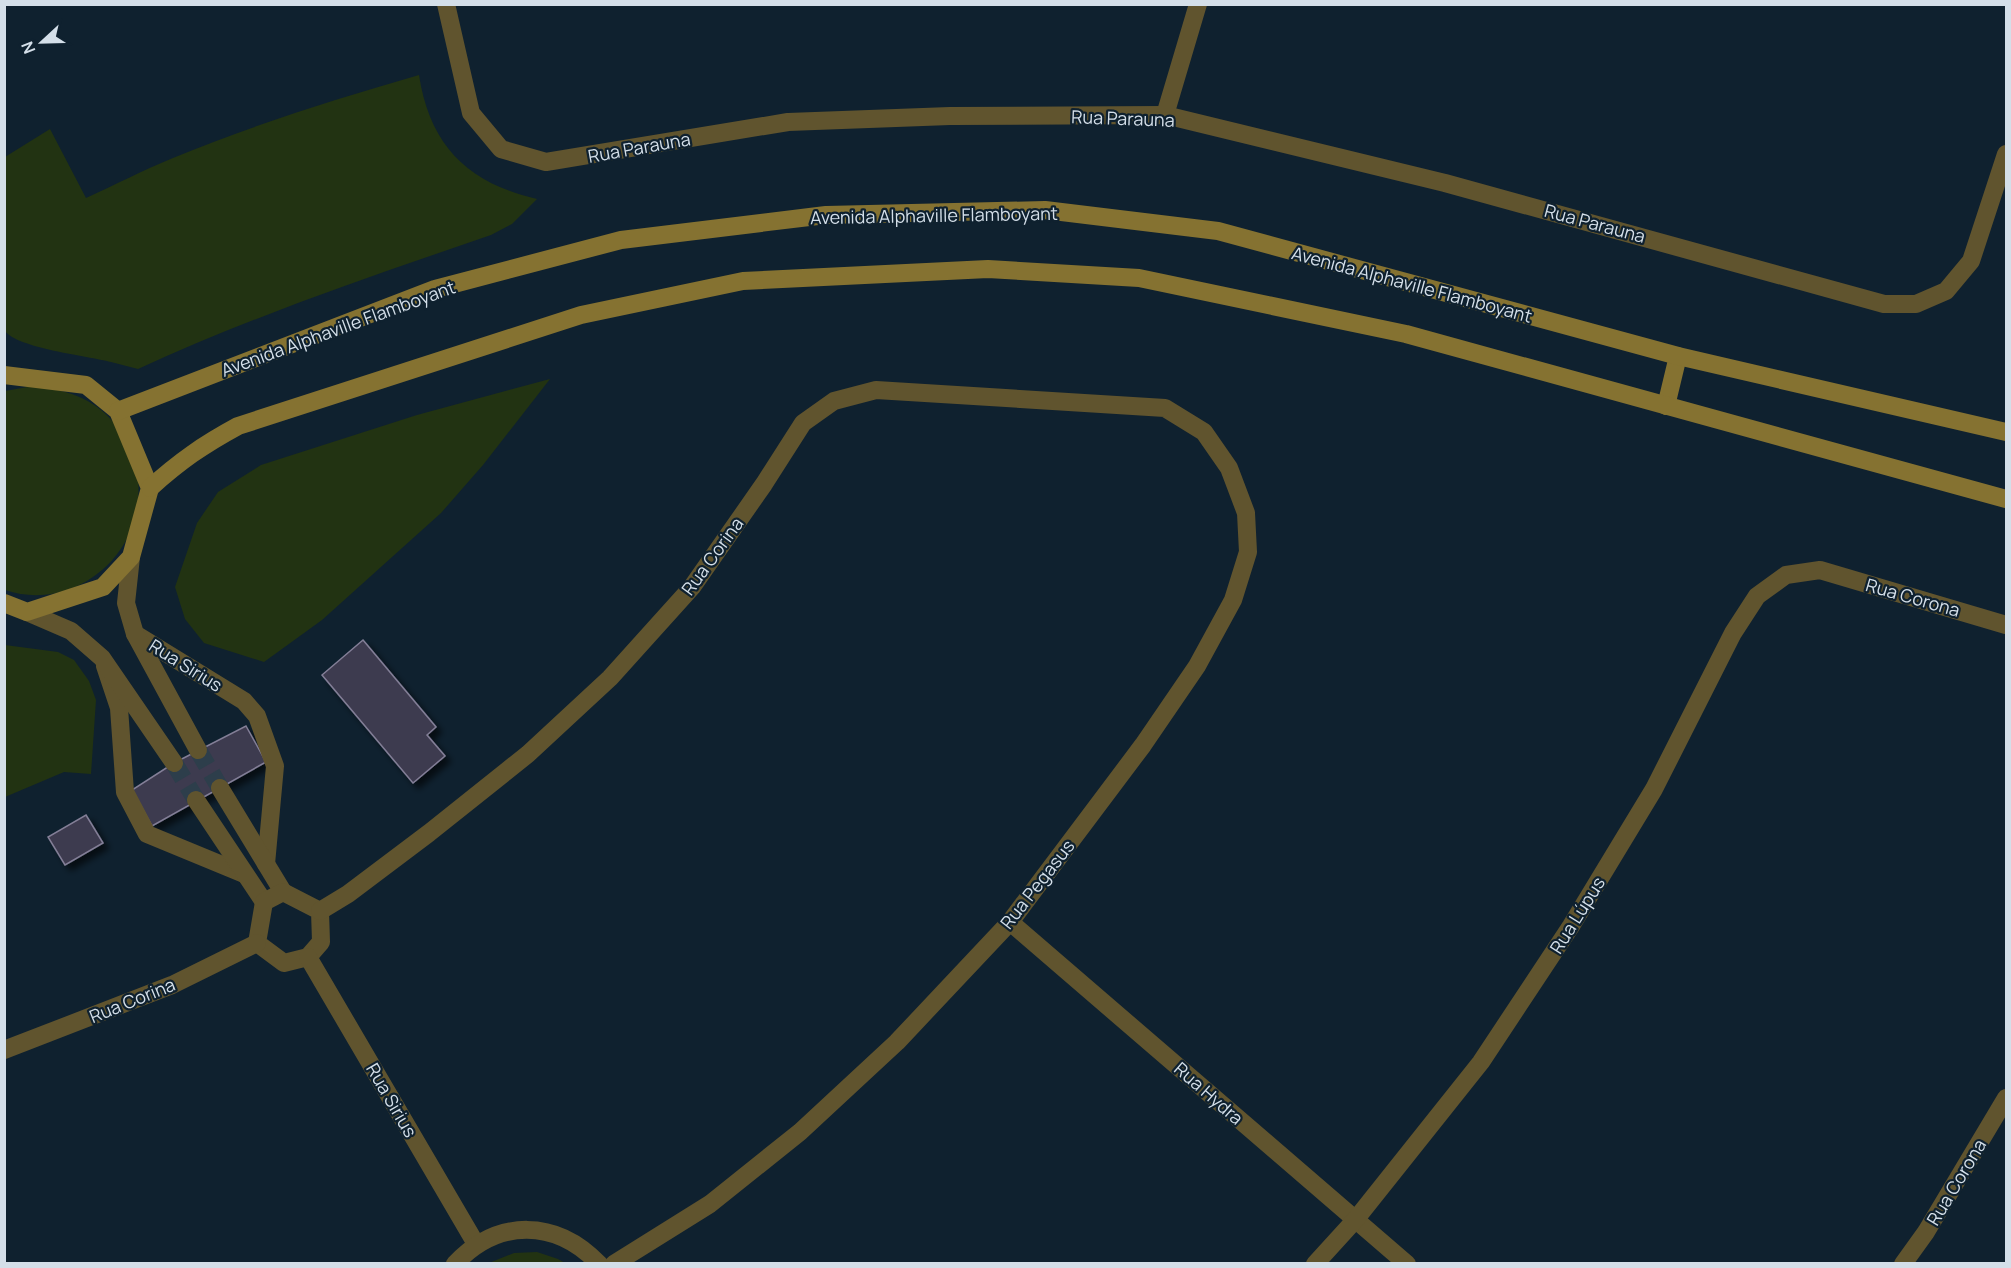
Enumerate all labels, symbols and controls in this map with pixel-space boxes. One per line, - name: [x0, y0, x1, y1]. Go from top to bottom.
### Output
- north arrow: [12, 12, 72, 72]
- text: N: [16, 38, 40, 57]
- street label: Rua Parauna: [1071, 104, 1175, 132]
- street label: Rua Parauna: [586, 126, 692, 168]
- street label: Rua Parauna: [1542, 198, 1648, 248]
- street label: Avenida Alphaville Flamboyant: [810, 201, 1058, 229]
- street label: Avenida Alphaville Flamboyant: [1289, 240, 1535, 328]
- street label: Avenida Alphaville Flamboyant: [217, 274, 459, 382]
- street label: Rua Corina: [676, 512, 748, 600]
- street label: Rua Corona: [1863, 572, 1963, 622]
- street label: Rua Sirius: [145, 633, 227, 697]
- street label: Rua Pegasus: [995, 834, 1079, 934]
- street label: Rua Lúpus: [1544, 872, 1610, 958]
- street label: Rua Corina: [86, 972, 178, 1028]
- street label: Rua Hydra: [1169, 1056, 1249, 1130]
- street label: Rua Sirius: [361, 1059, 423, 1141]
- street label: Rua Corona: [1921, 1134, 1991, 1230]

